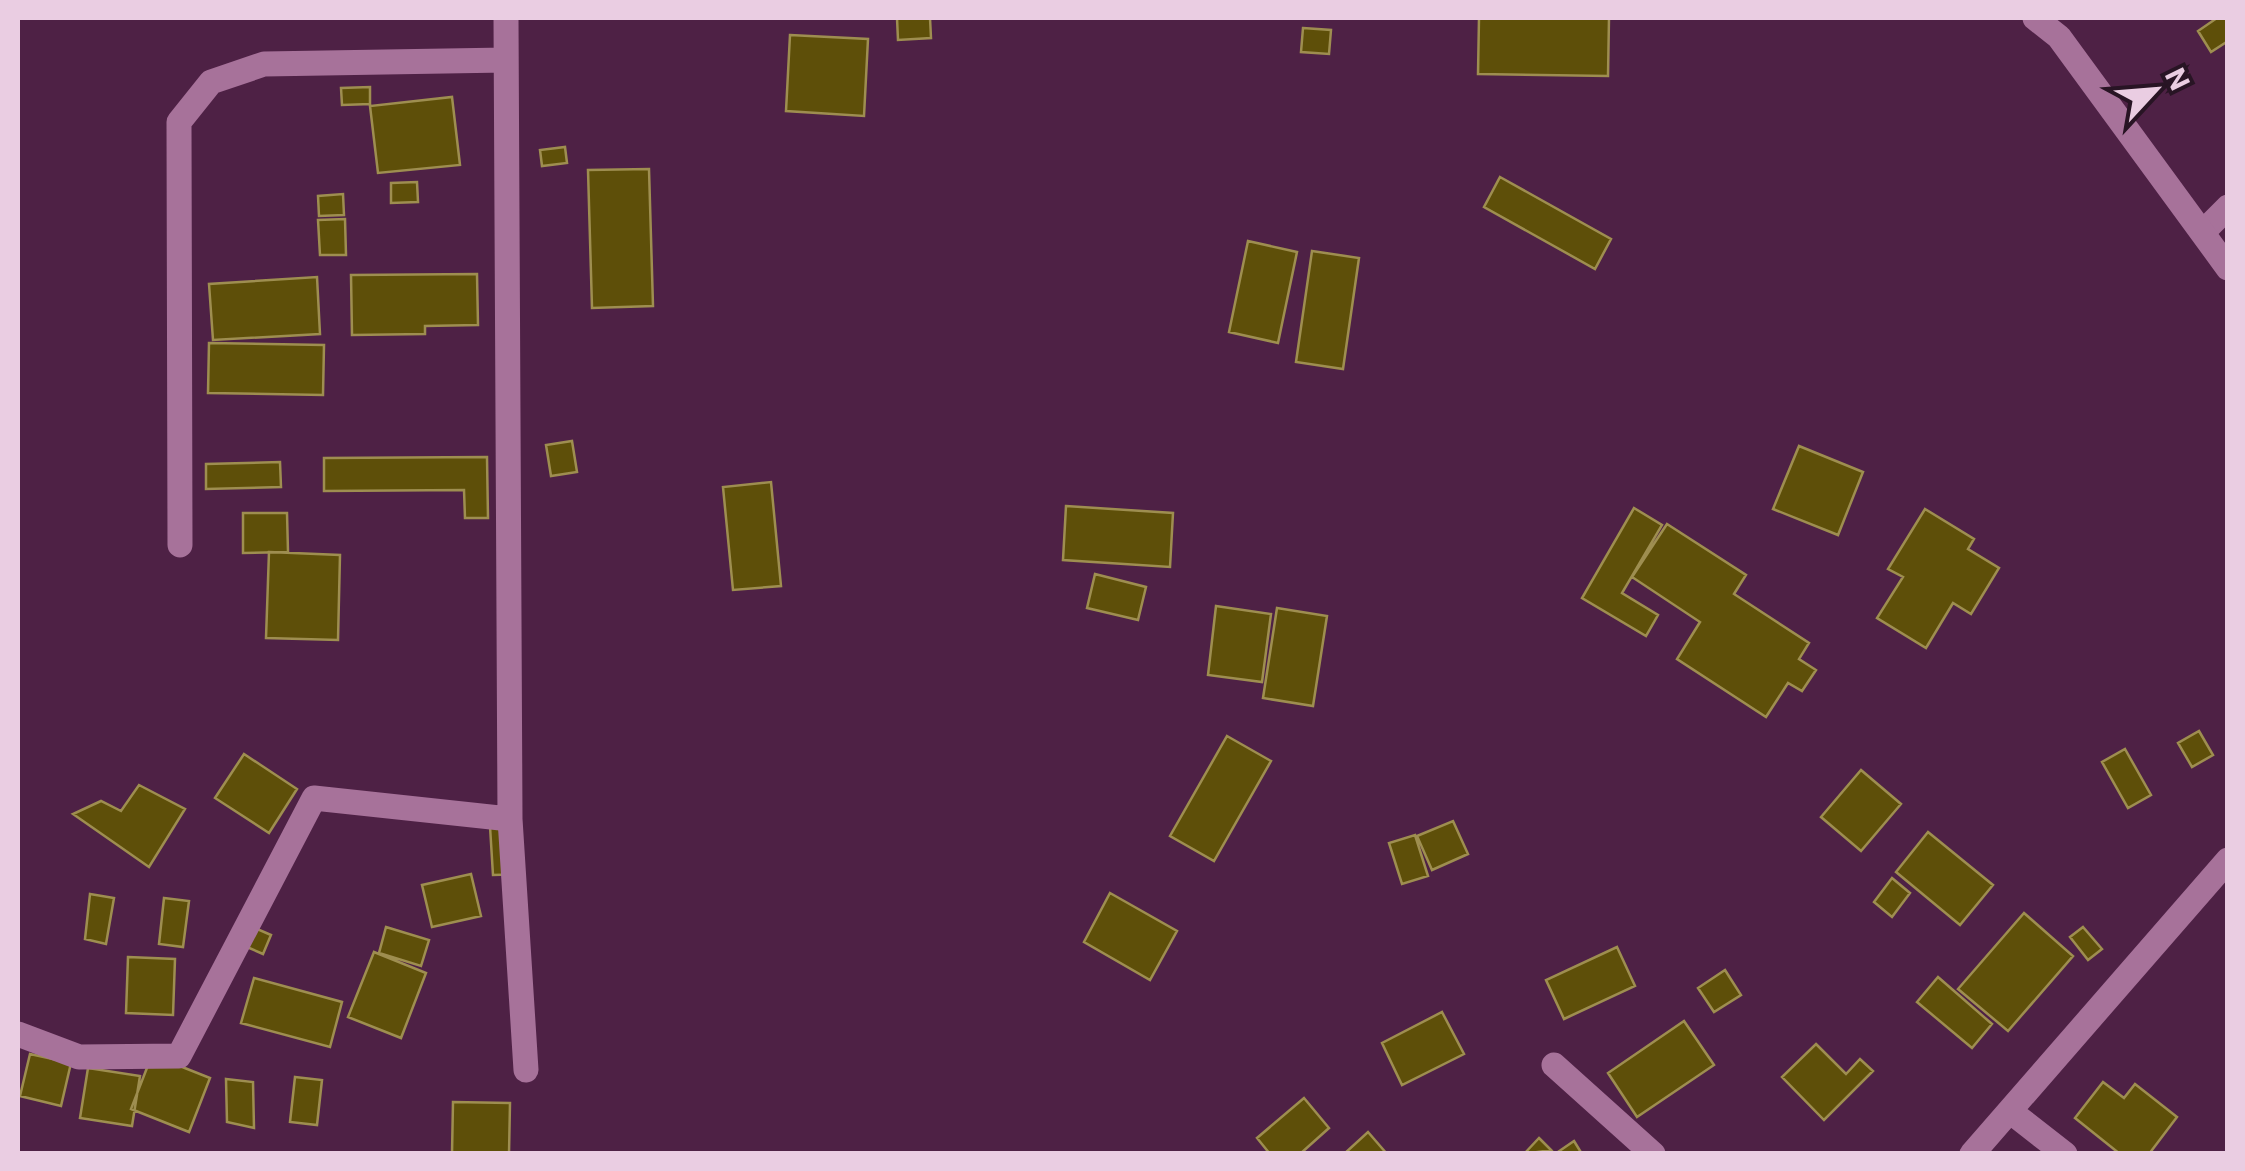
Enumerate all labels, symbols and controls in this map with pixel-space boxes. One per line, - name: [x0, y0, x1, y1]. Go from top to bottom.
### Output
- north arrow: [2105, 40, 2205, 140]
- text: N: [2158, 63, 2196, 95]

